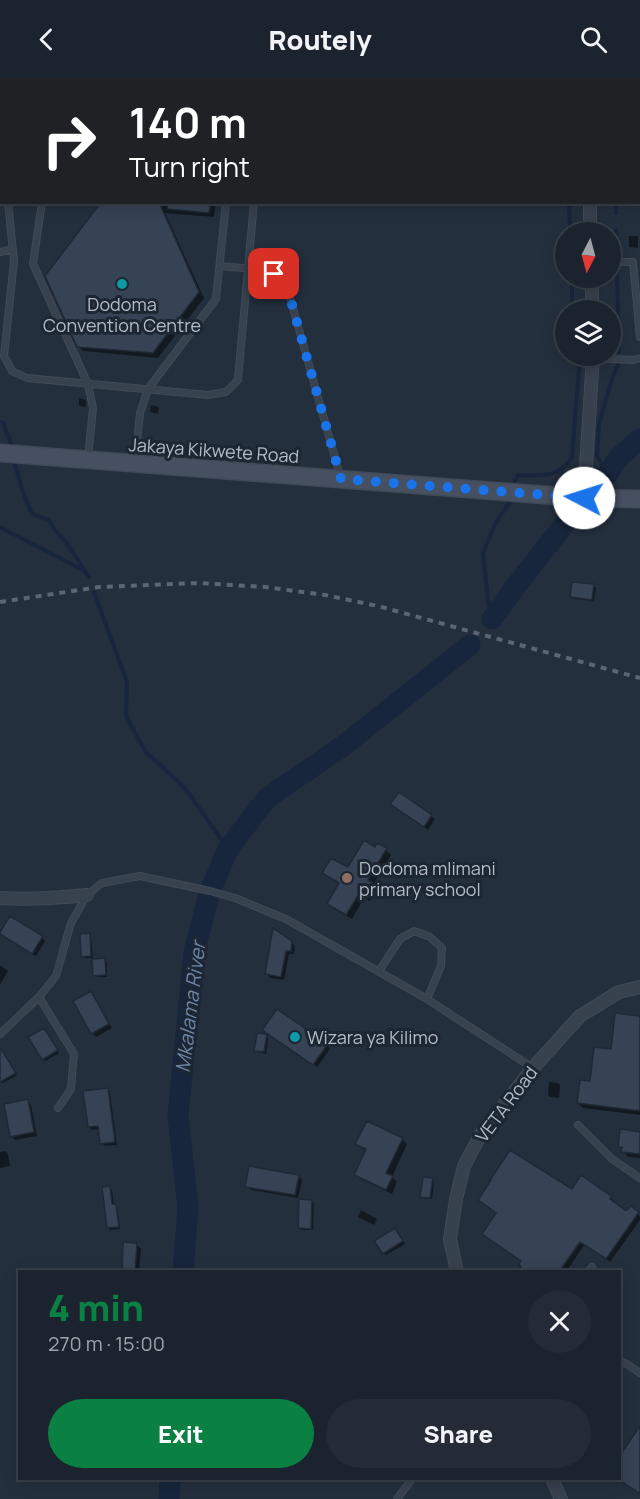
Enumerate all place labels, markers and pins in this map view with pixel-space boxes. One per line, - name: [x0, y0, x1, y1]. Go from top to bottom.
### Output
- pin: [248, 248, 299, 299]
- marker: Dodoma Convention Centre: [115, 277, 129, 291]
- place label: Dodoma Convention Centre: [43, 292, 201, 337]
- place label: Dodoma mlimani primary school: [359, 856, 496, 901]
- marker: Dodoma mlimani primary school: [340, 871, 354, 885]
- place label: Wizara ya Kilimo: [307, 1025, 438, 1049]
- marker: Wizara ya Kilimo: [288, 1030, 302, 1044]

